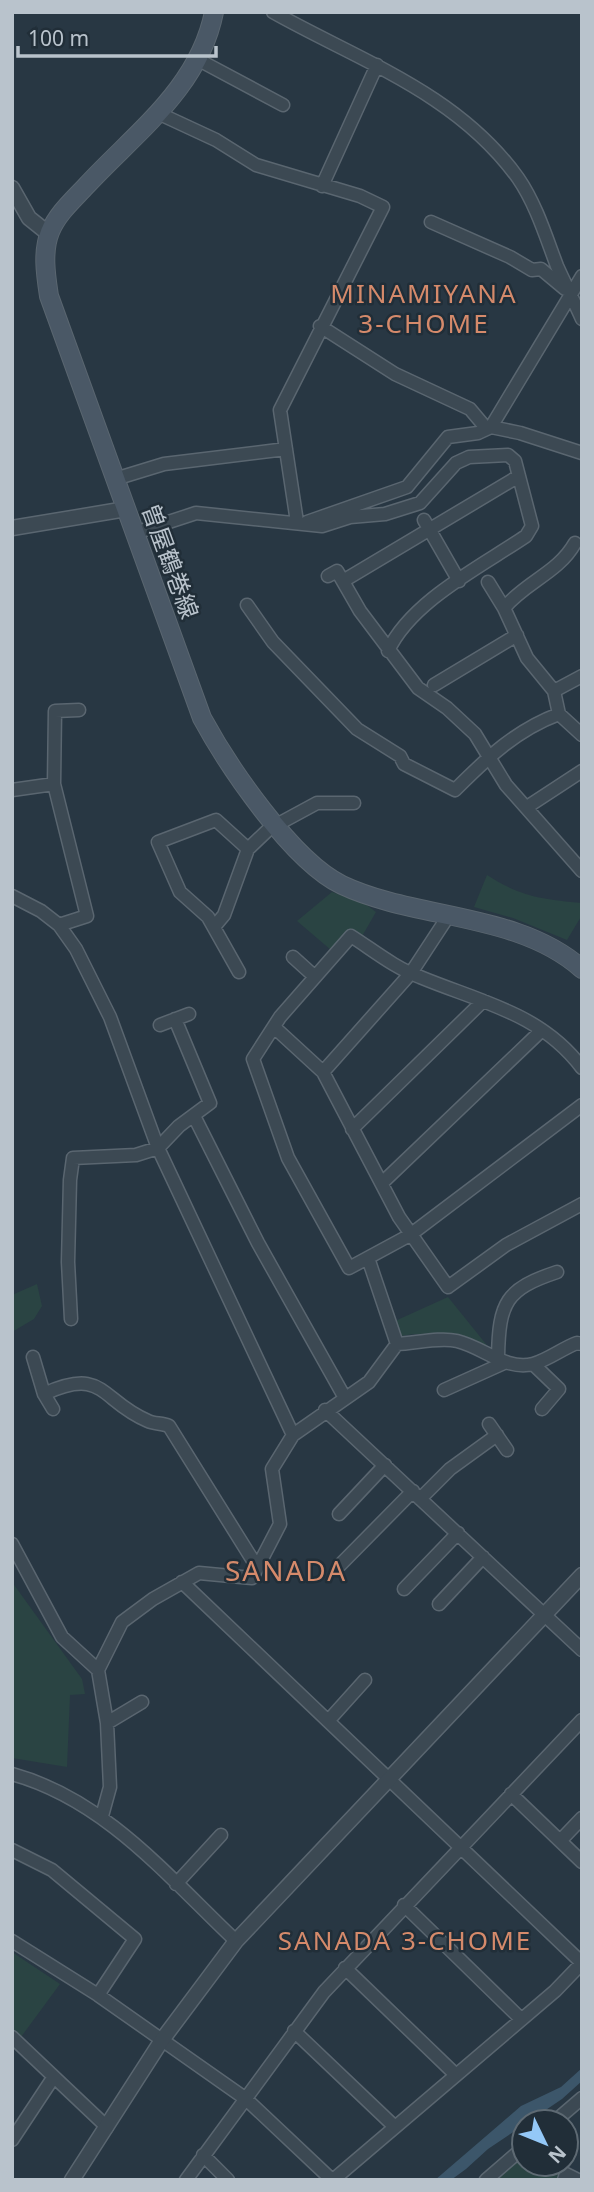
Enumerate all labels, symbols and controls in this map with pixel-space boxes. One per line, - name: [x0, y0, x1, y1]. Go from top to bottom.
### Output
- scale bar: [18, 14, 215, 58]
- text: 100 m: [28, 24, 89, 52]
- district label: MINAMIYANA 3-CHOME: [330, 275, 518, 341]
- street label: 曽屋鶴巻線: [135, 499, 207, 623]
- district label: SANADA: [225, 1551, 347, 1589]
- district label: SANADA 3-CHOME: [278, 1922, 532, 1958]
- north arrow: [510, 2108, 580, 2178]
- text: N: [543, 2140, 572, 2169]

